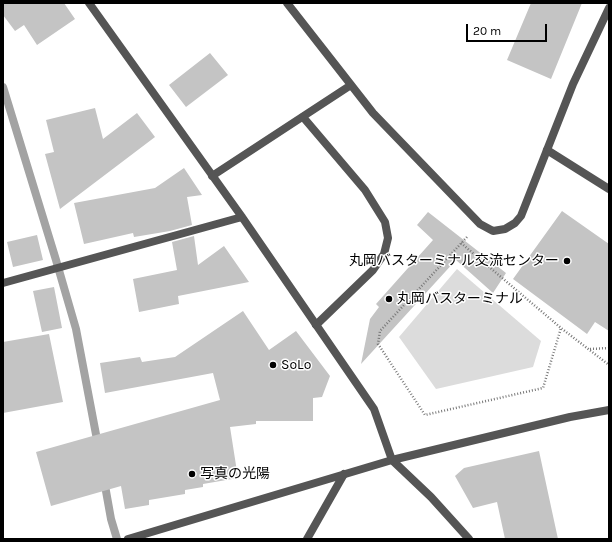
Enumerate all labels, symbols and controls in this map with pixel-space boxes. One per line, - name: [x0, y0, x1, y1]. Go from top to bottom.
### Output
- scale bar: [468, 16, 549, 42]
- text: 20 m: [473, 24, 501, 38]
- place label: 丸岡バスターミナル交流センター: [349, 253, 559, 269]
- marker: 丸岡バスターミナル交流センター: [562, 256, 572, 266]
- place label: 丸岡バスターミナル: [397, 291, 523, 307]
- marker: 丸岡バスターミナル: [384, 294, 394, 304]
- place label: SoLo: [281, 357, 311, 373]
- marker: SoLo: [268, 360, 278, 370]
- place label: 写真の光陽: [200, 466, 270, 482]
- marker: 写真の光陽: [187, 469, 197, 479]

